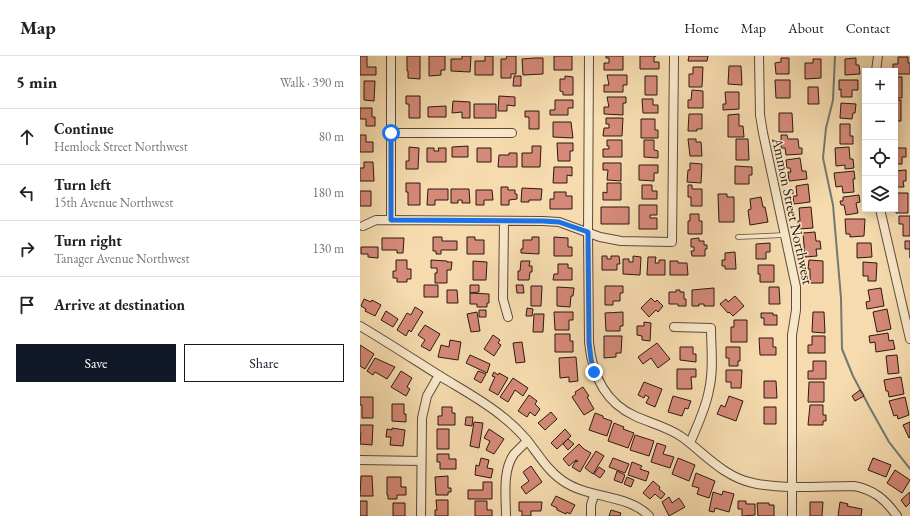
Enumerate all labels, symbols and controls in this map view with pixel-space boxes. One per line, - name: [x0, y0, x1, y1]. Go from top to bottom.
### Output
- text: Map: [20, 15, 56, 40]
- text: Home: [684, 19, 719, 37]
- text: Map: [741, 19, 766, 37]
- text: About: [788, 19, 824, 37]
- text: Contact: [846, 19, 890, 37]
- map controls: [862, 68, 898, 212]
- button: +: [862, 68, 898, 104]
- text: 5 min: [16, 71, 57, 93]
- text: Walk · 390 m: [280, 74, 344, 91]
- button: −: [862, 104, 898, 140]
- text: Continue: [54, 119, 114, 138]
- route start: [382, 124, 400, 142]
- icon: ahead: [16, 126, 38, 148]
- text: 80 m: [319, 128, 344, 145]
- street label: Ammon Street Northwest: [768, 135, 818, 286]
- text: Hemlock Street Northwest: [54, 138, 188, 155]
- button: locate: [862, 140, 898, 176]
- text: Turn left: [54, 175, 111, 194]
- button: layers: [862, 176, 898, 212]
- icon: left: [16, 182, 38, 204]
- text: 180 m: [313, 184, 344, 201]
- text: 15th Avenue Northwest: [54, 194, 173, 211]
- text: Turn right: [54, 231, 122, 250]
- icon: right: [16, 238, 38, 260]
- text: 130 m: [313, 240, 344, 257]
- text: Tanager Avenue Northwest: [54, 250, 190, 267]
- icon: arrive: [16, 294, 38, 316]
- text: Arrive at destination: [54, 295, 185, 314]
- button: Save: [16, 344, 176, 382]
- button: Share: [184, 344, 344, 382]
- route end: [585, 363, 603, 381]

